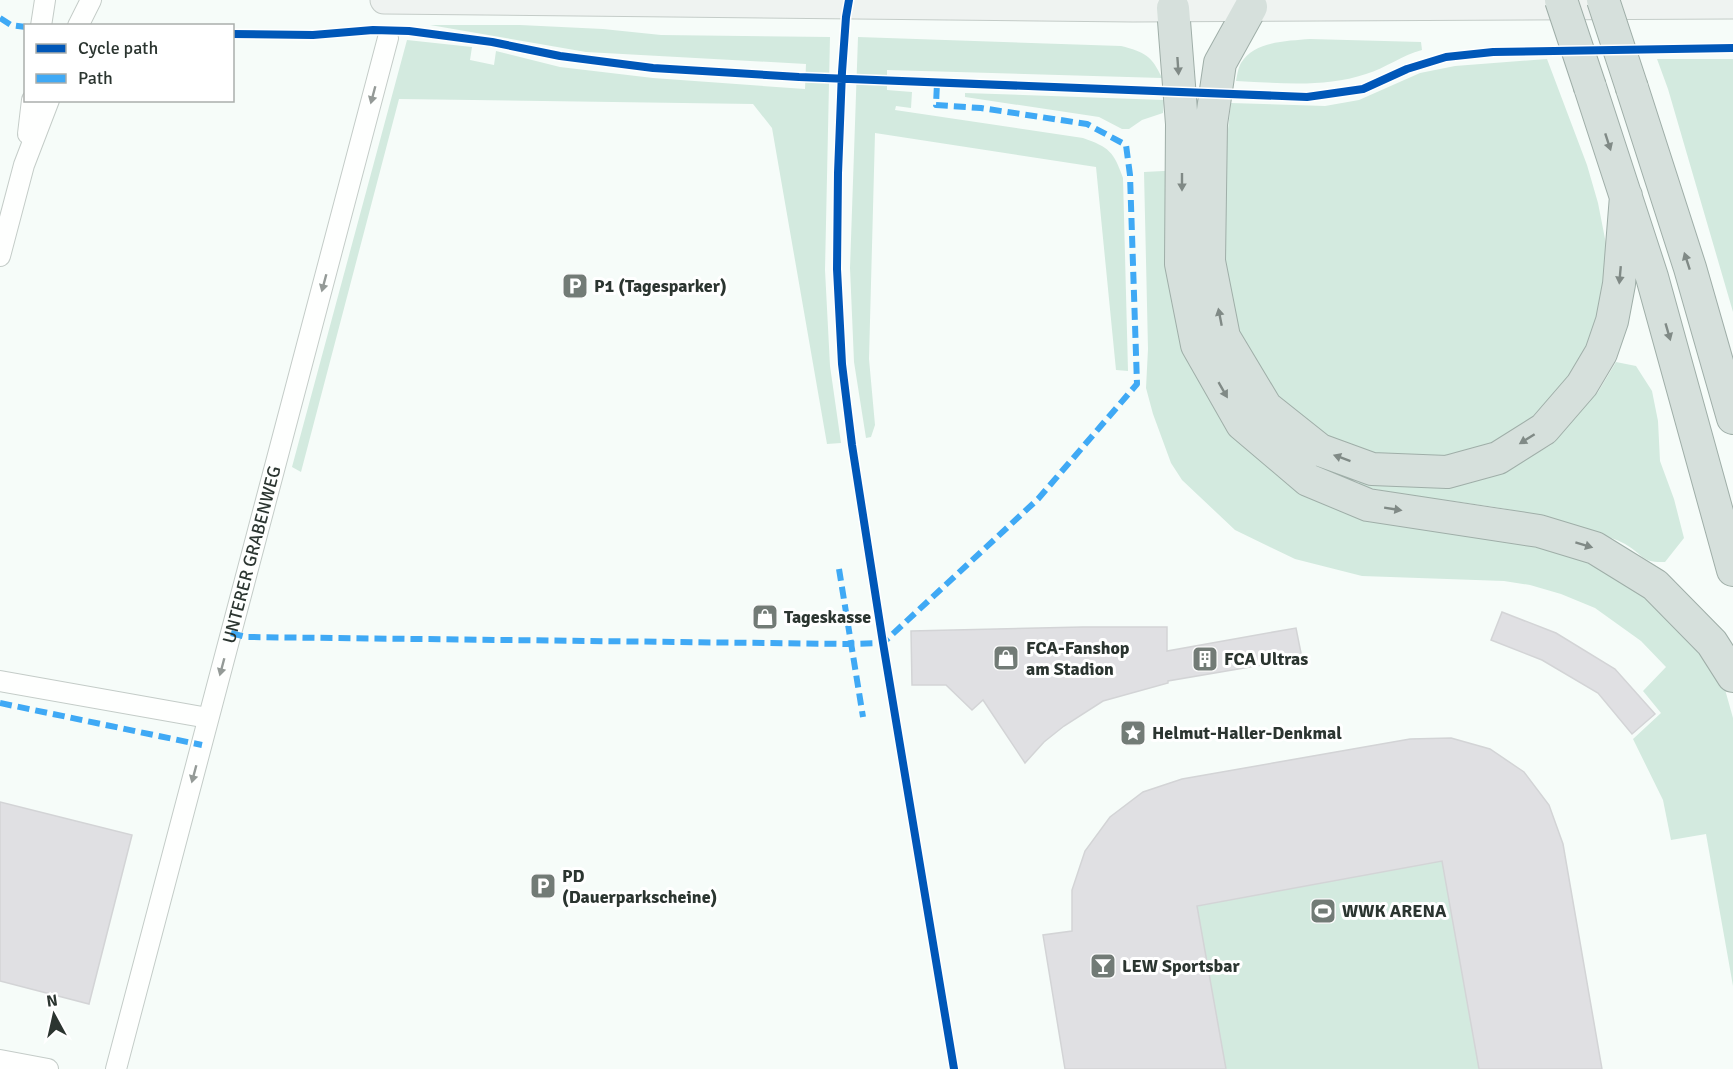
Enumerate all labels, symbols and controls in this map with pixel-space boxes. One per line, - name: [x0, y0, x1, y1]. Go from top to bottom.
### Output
- legend: [24, 24, 234, 102]
- text: Cycle path: [78, 37, 158, 59]
- one-way arrow: [1173, 56, 1182, 75]
- text: Path: [78, 67, 113, 89]
- one-way arrow: [368, 85, 378, 104]
- one-way arrow: [1604, 133, 1613, 151]
- one-way arrow: [1177, 173, 1187, 192]
- one-way arrow: [1682, 252, 1692, 270]
- one-way arrow: [1615, 266, 1625, 285]
- parking icon: P1 (Tagesparker): [560, 271, 590, 301]
- one-way arrow: [318, 274, 328, 292]
- place label: P1 (Tagesparker): [594, 275, 727, 297]
- one-way arrow: [1215, 307, 1224, 326]
- one-way arrow: [1664, 323, 1673, 341]
- one-way arrow: [1217, 382, 1228, 398]
- one-way arrow: [1519, 434, 1535, 445]
- one-way arrow: [1332, 453, 1350, 463]
- street label: UNTERER GRABENWEG: [218, 463, 286, 646]
- one-way arrow: [1384, 504, 1403, 513]
- one-way arrow: [1575, 541, 1593, 550]
- shop icon: Tageskasse: [750, 602, 780, 632]
- place label: Tageskasse: [784, 606, 871, 628]
- place label: FCA-Fanshop am Stadion: [1026, 637, 1130, 680]
- shop icon: FCA-Fanshop am Stadion: [991, 643, 1021, 673]
- building icon: FCA Ultras: [1190, 644, 1220, 674]
- place label: FCA Ultras: [1224, 648, 1308, 670]
- one-way arrow: [216, 657, 226, 676]
- place icon: Helmut-Haller-Denkmal: [1118, 718, 1148, 748]
- place label: Helmut-Haller-Denkmal: [1152, 722, 1342, 744]
- one-way arrow: [189, 765, 199, 783]
- place label: PD (Dauerparkscheine): [562, 865, 717, 908]
- parking icon: PD (Dauerparkscheine): [528, 871, 558, 901]
- sports icon: WWK ARENA: [1308, 896, 1338, 926]
- place label: WWK ARENA: [1342, 900, 1447, 922]
- bar icon: LEW Sportsbar: [1088, 951, 1118, 981]
- place label: LEW Sportsbar: [1122, 955, 1240, 977]
- north arrow: [24, 985, 84, 1045]
- text: N: [45, 990, 59, 1012]

